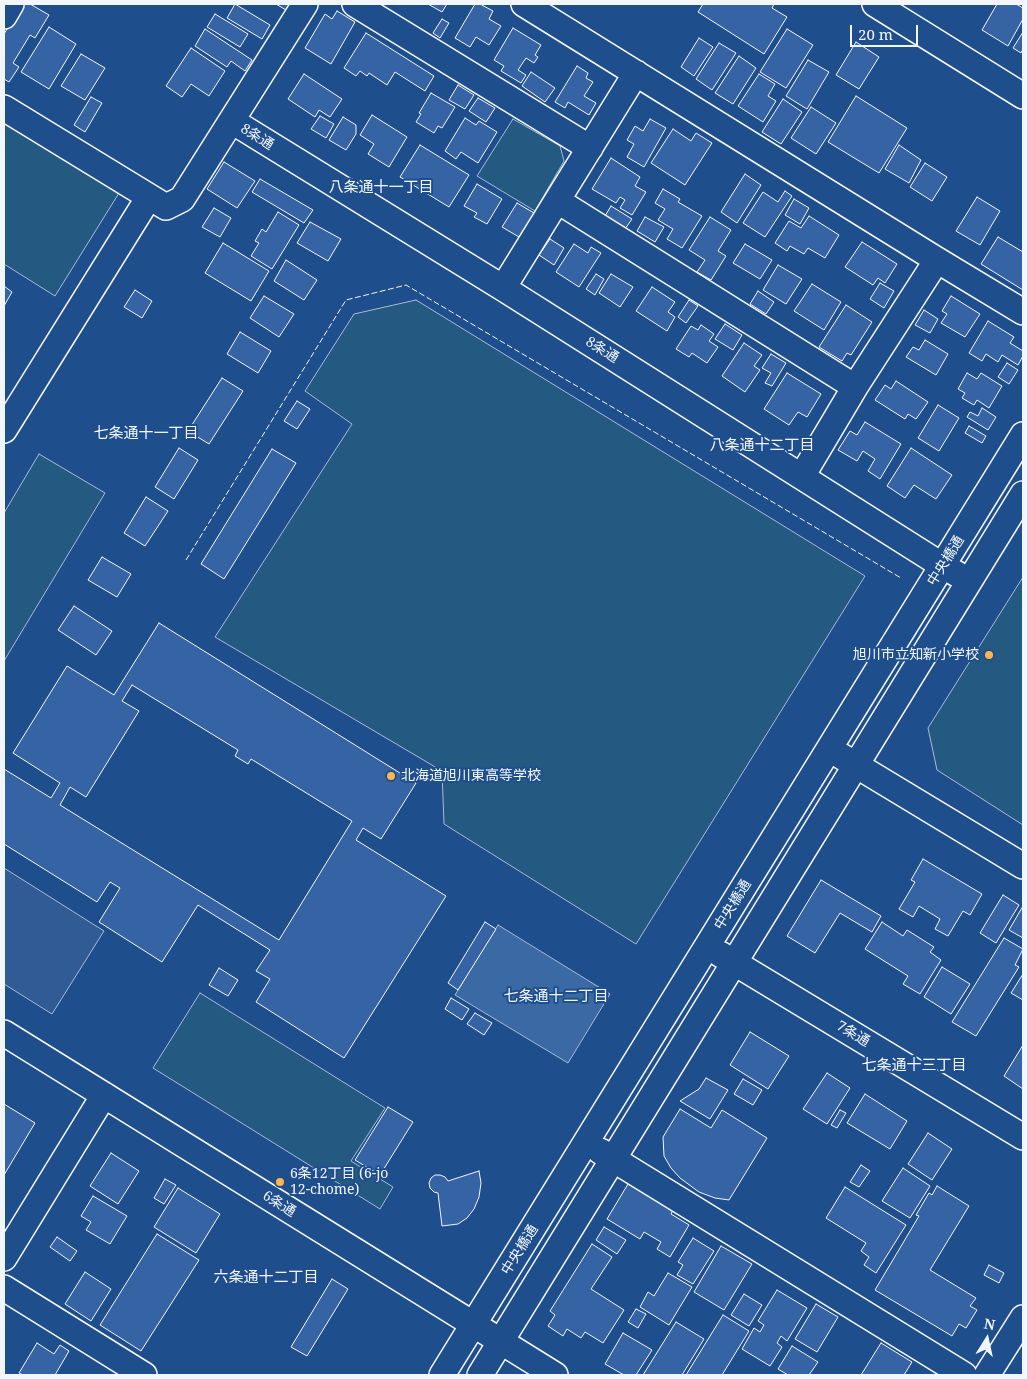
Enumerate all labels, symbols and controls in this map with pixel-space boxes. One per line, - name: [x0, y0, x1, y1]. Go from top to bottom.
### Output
- scale bar: [852, 15, 920, 47]
- text: 20 m: [858, 24, 893, 44]
- street label: 8条通: [237, 120, 277, 154]
- district label: 八条通十一丁目: [329, 179, 433, 197]
- street label: 8条通: [582, 333, 622, 367]
- district label: 七条通十一丁目: [94, 425, 198, 443]
- district label: 八条通十二丁目: [710, 437, 814, 455]
- street label: 中央橋通: [924, 533, 968, 589]
- place label: 旭川市立知新小学校: [853, 647, 979, 663]
- marker: 旭川市立知新小学校: [983, 649, 995, 661]
- place label: 北海道旭川東高等学校: [401, 768, 541, 784]
- marker: 北海道旭川東高等学校: [385, 770, 397, 782]
- street label: 中央橋通: [711, 877, 755, 933]
- district label: 七条通十二丁目: [504, 988, 608, 1006]
- street label: 7条通: [833, 1018, 873, 1050]
- district label: 七条通十三丁目: [862, 1057, 966, 1075]
- place label: 6条12丁目 (6-jo 12-chome): [290, 1166, 388, 1198]
- marker: 6条12丁目 (6-jo 12-chome): [274, 1176, 286, 1188]
- street label: 6条通: [259, 1187, 299, 1221]
- street label: 中央橋通: [498, 1222, 542, 1278]
- district label: 六条通十二丁目: [214, 1269, 318, 1287]
- text: N: [983, 1313, 997, 1334]
- north arrow: [962, 1314, 1012, 1364]

